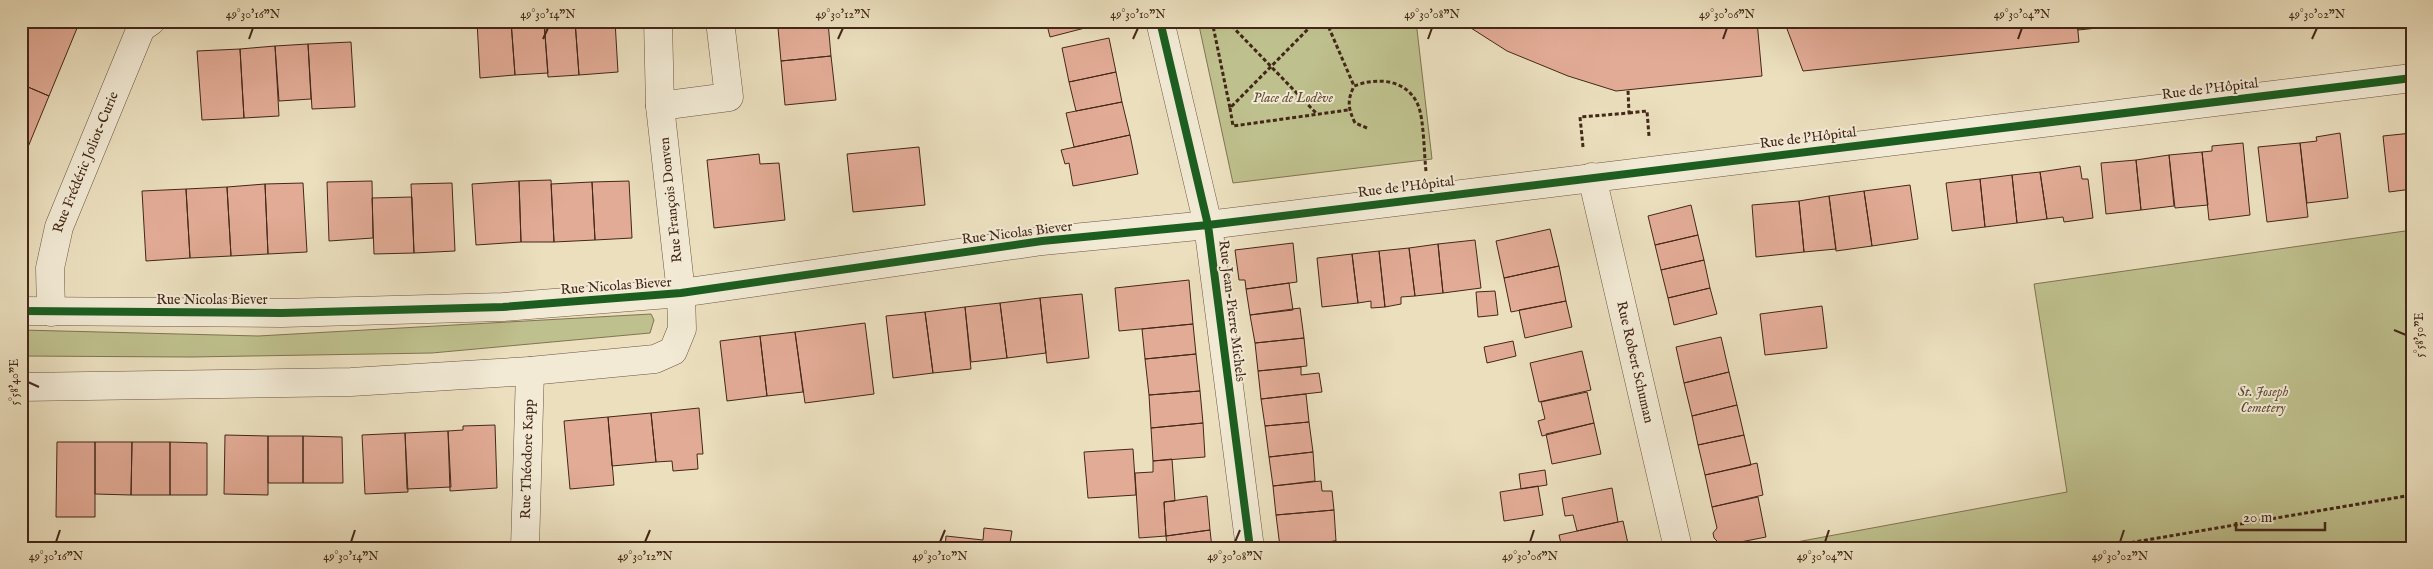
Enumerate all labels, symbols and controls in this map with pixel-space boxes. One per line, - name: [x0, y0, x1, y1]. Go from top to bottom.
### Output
- text: 49°30'16"N: [226, 7, 281, 22]
- text: 49°30'14"N: [520, 7, 576, 22]
- text: 49°30'12"N: [815, 7, 871, 22]
- text: 49°30'10"N: [1110, 7, 1166, 22]
- text: 49°30'08"N: [1404, 7, 1460, 22]
- text: 49°30'06"N: [1699, 7, 1756, 22]
- text: 49°30'04"N: [1994, 7, 2051, 22]
- text: 49°30'02"N: [2289, 7, 2346, 22]
- street label: Rue de l'Hôpital: [2161, 74, 2259, 104]
- street label: Rue Frédéric Joliot-Curie: [49, 88, 123, 234]
- park label: Place de Lodève: [1253, 89, 1333, 107]
- street label: Rue de l'Hôpital: [1759, 123, 1857, 153]
- street label: Rue François Donven: [655, 136, 687, 264]
- street label: Rue de l'Hôpital: [1357, 172, 1455, 202]
- street label: Rue Nicolas Biever: [961, 217, 1073, 249]
- street label: Rue Jean-Pierre Michels: [1214, 239, 1250, 383]
- street label: Rue Nicolas Biever: [560, 273, 672, 299]
- street label: Rue Nicolas Biever: [156, 291, 268, 309]
- street label: Rue Robert Schuman: [1612, 299, 1658, 425]
- text: 5°58'50"E: [2412, 313, 2427, 357]
- text: 5°58'40"E: [7, 359, 22, 405]
- park label: St. Joseph Cemetery: [2238, 383, 2288, 417]
- street label: Rue Théodore Kapp: [517, 398, 538, 519]
- scale bar: [2236, 499, 2324, 531]
- text: 20 m: [2243, 508, 2273, 527]
- text: 49°30'16"N: [29, 549, 84, 564]
- text: 49°30'14"N: [323, 549, 379, 564]
- text: 49°30'12"N: [617, 549, 673, 564]
- text: 49°30'10"N: [912, 549, 968, 564]
- text: 49°30'08"N: [1207, 549, 1263, 564]
- text: 49°30'06"N: [1502, 549, 1559, 564]
- text: 49°30'04"N: [1797, 549, 1854, 564]
- text: 49°30'02"N: [2092, 549, 2149, 564]

